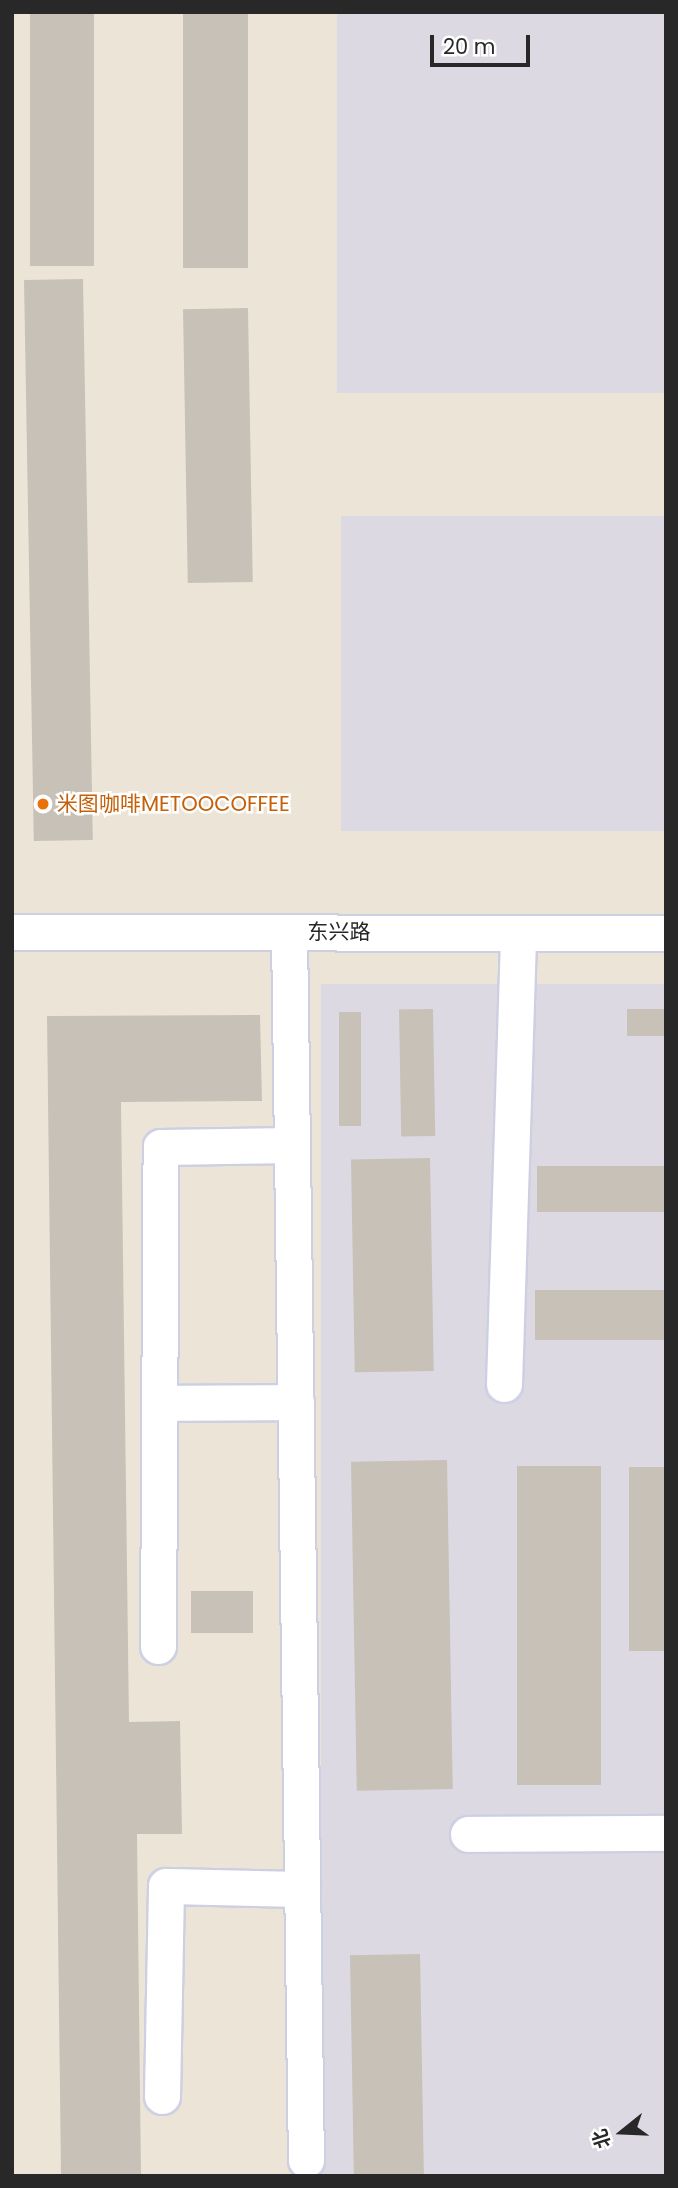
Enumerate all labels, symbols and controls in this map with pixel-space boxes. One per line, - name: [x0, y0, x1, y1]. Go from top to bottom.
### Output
- scale bar: [433, 21, 533, 65]
- text: 20 m: [443, 32, 496, 61]
- place label: 米图咖啡METOOCOFFEE: [57, 791, 290, 817]
- marker: 米图咖啡METOOCOFFEE: [35, 796, 51, 812]
- street label: 东兴路: [308, 919, 370, 945]
- north arrow: [587, 2097, 657, 2167]
- text: 北: [586, 2125, 617, 2152]

